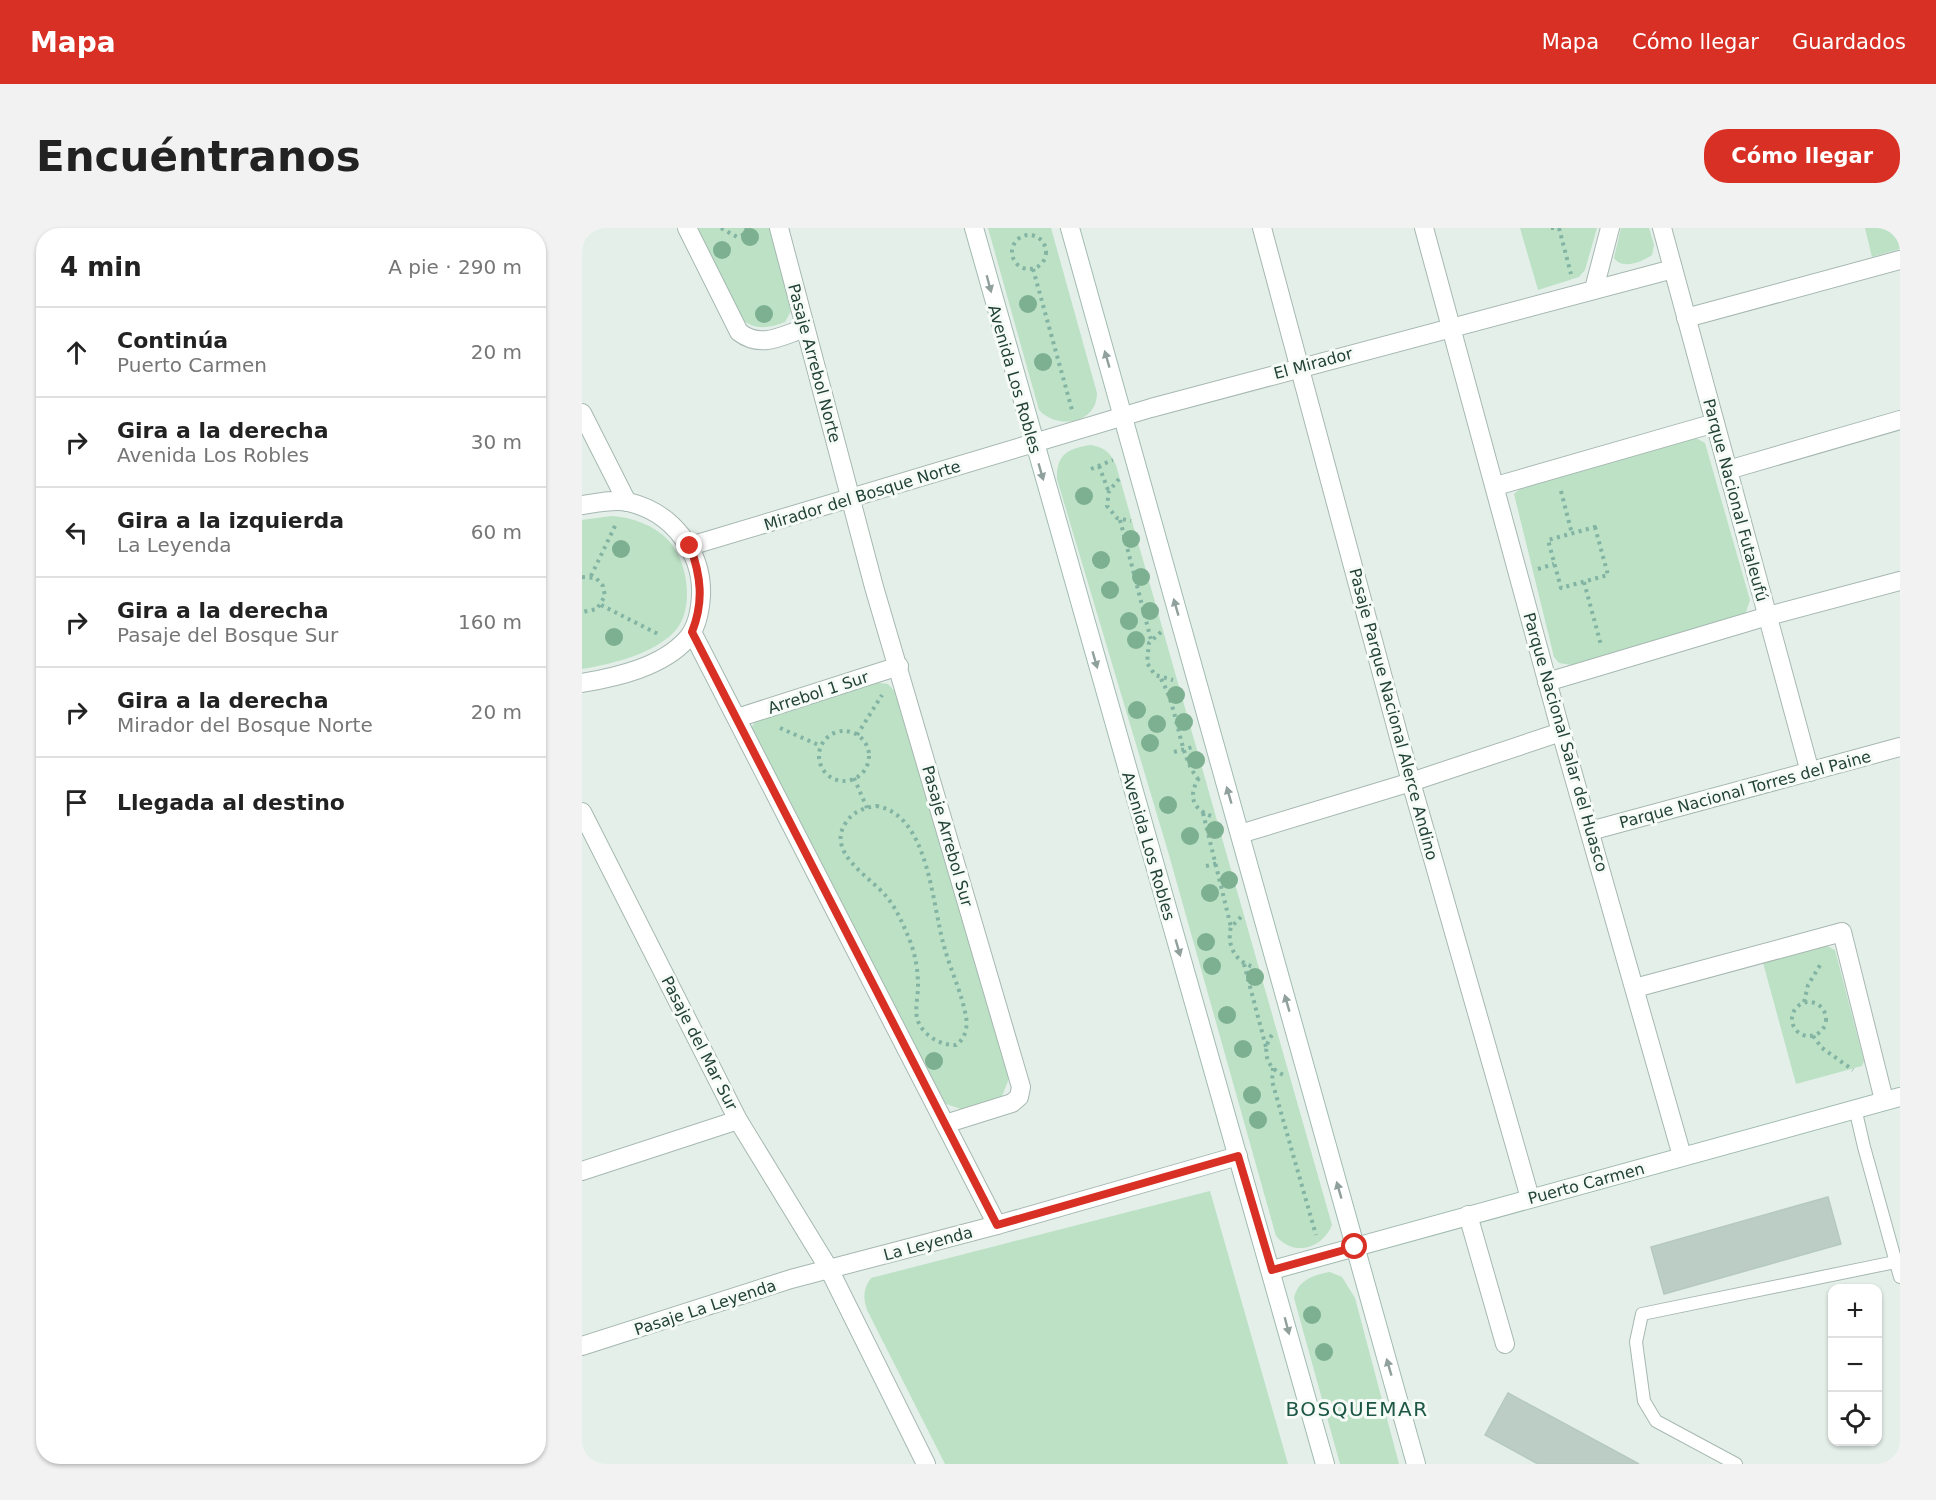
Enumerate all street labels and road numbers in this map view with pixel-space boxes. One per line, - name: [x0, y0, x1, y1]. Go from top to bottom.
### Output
- street label: Pasaje Arrebol Norte: [784, 282, 845, 445]
- street label: Avenida Los Robles: [984, 303, 1045, 456]
- street label: El Mirador: [1272, 344, 1355, 383]
- street label: Parque Nacional Futaleufú: [1699, 397, 1772, 604]
- street label: Mirador del Bosque Norte: [762, 456, 963, 534]
- street label: Pasaje Parque Nacional Alerce Andino: [1345, 566, 1442, 862]
- street label: Parque Nacional Salar del Huasco: [1519, 610, 1612, 874]
- street label: Arrebol 1 Sur: [765, 667, 871, 718]
- street label: Parque Nacional Torres del Paine: [1617, 747, 1873, 832]
- street label: Pasaje Arrebol Sur: [918, 763, 977, 909]
- street label: Avenida Los Robles: [1118, 770, 1179, 923]
- street label: Pasaje del Mar Sur: [658, 973, 742, 1114]
- street label: Puerto Carmen: [1526, 1159, 1647, 1208]
- street label: La Leyenda: [881, 1222, 975, 1265]
- street label: Pasaje La Leyenda: [632, 1276, 778, 1339]

